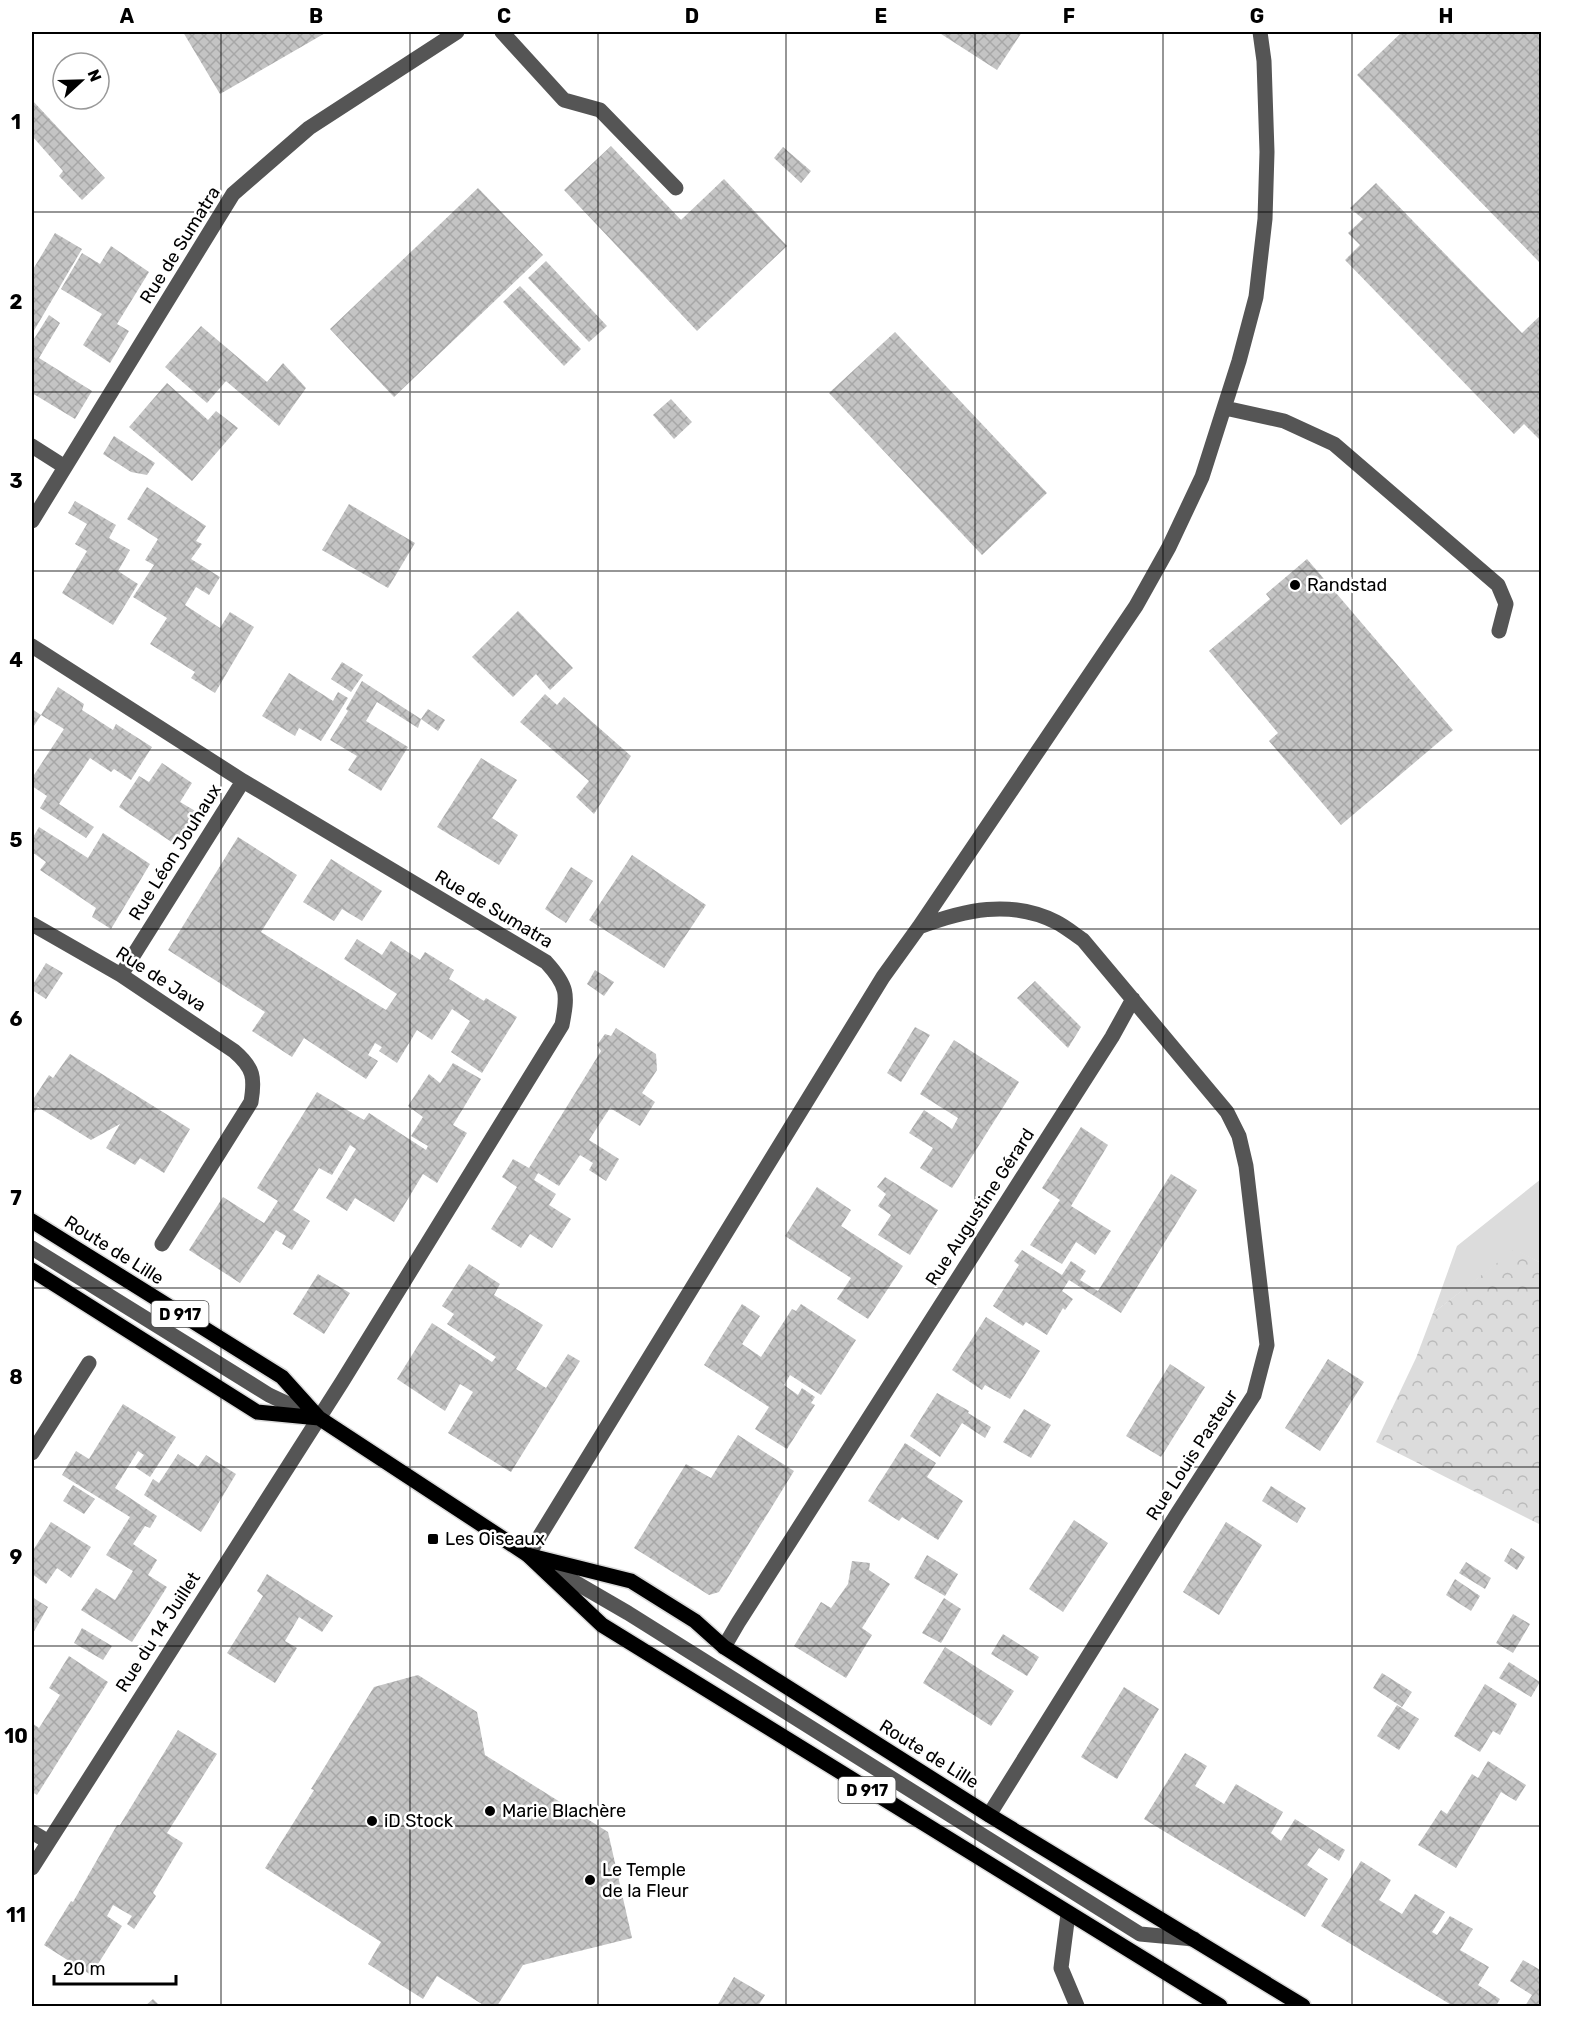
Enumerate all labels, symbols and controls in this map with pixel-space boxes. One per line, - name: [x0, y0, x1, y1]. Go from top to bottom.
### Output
- text: A: [120, 4, 135, 28]
- text: B: [309, 4, 323, 28]
- text: C: [497, 4, 511, 28]
- text: D: [685, 4, 699, 28]
- text: E: [875, 4, 887, 28]
- text: F: [1063, 4, 1075, 28]
- text: G: [1250, 4, 1264, 28]
- text: H: [1439, 4, 1453, 28]
- north arrow: [51, 51, 111, 111]
- text: N: [83, 67, 105, 84]
- text: 1: [11, 110, 21, 134]
- street label: Rue de Sumatra: [135, 182, 225, 308]
- text: 2: [10, 290, 23, 314]
- text: 3: [9, 469, 23, 493]
- place label: Randstad: [1307, 574, 1387, 596]
- marker: Randstad: [1288, 578, 1302, 592]
- text: 4: [9, 648, 23, 672]
- street label: Rue Léon Jouhaux: [124, 779, 226, 924]
- text: 5: [10, 828, 23, 852]
- street label: Rue de Sumatra: [431, 865, 557, 953]
- street label: Rue de Java: [112, 942, 210, 1016]
- text: 6: [9, 1007, 23, 1031]
- street label: Rue Augustine Gérard: [921, 1124, 1039, 1290]
- text: 7: [10, 1186, 22, 1210]
- street label: Route de Lille: [60, 1211, 168, 1289]
- road number: D 917: [152, 1301, 208, 1327]
- text: 8: [9, 1365, 23, 1389]
- street label: Rue Louis Pasteur: [1142, 1385, 1243, 1525]
- place label: Les Oiseaux: [445, 1528, 545, 1550]
- marker: Les Oiseaux: [426, 1532, 440, 1546]
- text: 9: [10, 1545, 23, 1569]
- street label: Rue du 14 Juillet: [111, 1568, 205, 1696]
- street label: Route de Lille: [875, 1715, 983, 1793]
- text: 10: [4, 1724, 28, 1748]
- road number: D 917: [838, 1777, 896, 1803]
- place label: Marie Blachère: [502, 1800, 626, 1822]
- marker: Marie Blachère: [483, 1804, 497, 1818]
- place label: iD Stock: [384, 1810, 454, 1832]
- marker: iD Stock: [365, 1814, 379, 1828]
- place label: Le Temple de la Fleur: [602, 1859, 689, 1902]
- marker: Le Temple de la Fleur: [583, 1873, 597, 1887]
- text: 11: [6, 1903, 26, 1927]
- scale bar: [54, 1948, 176, 1986]
- text: 20 m: [63, 1958, 105, 1980]

